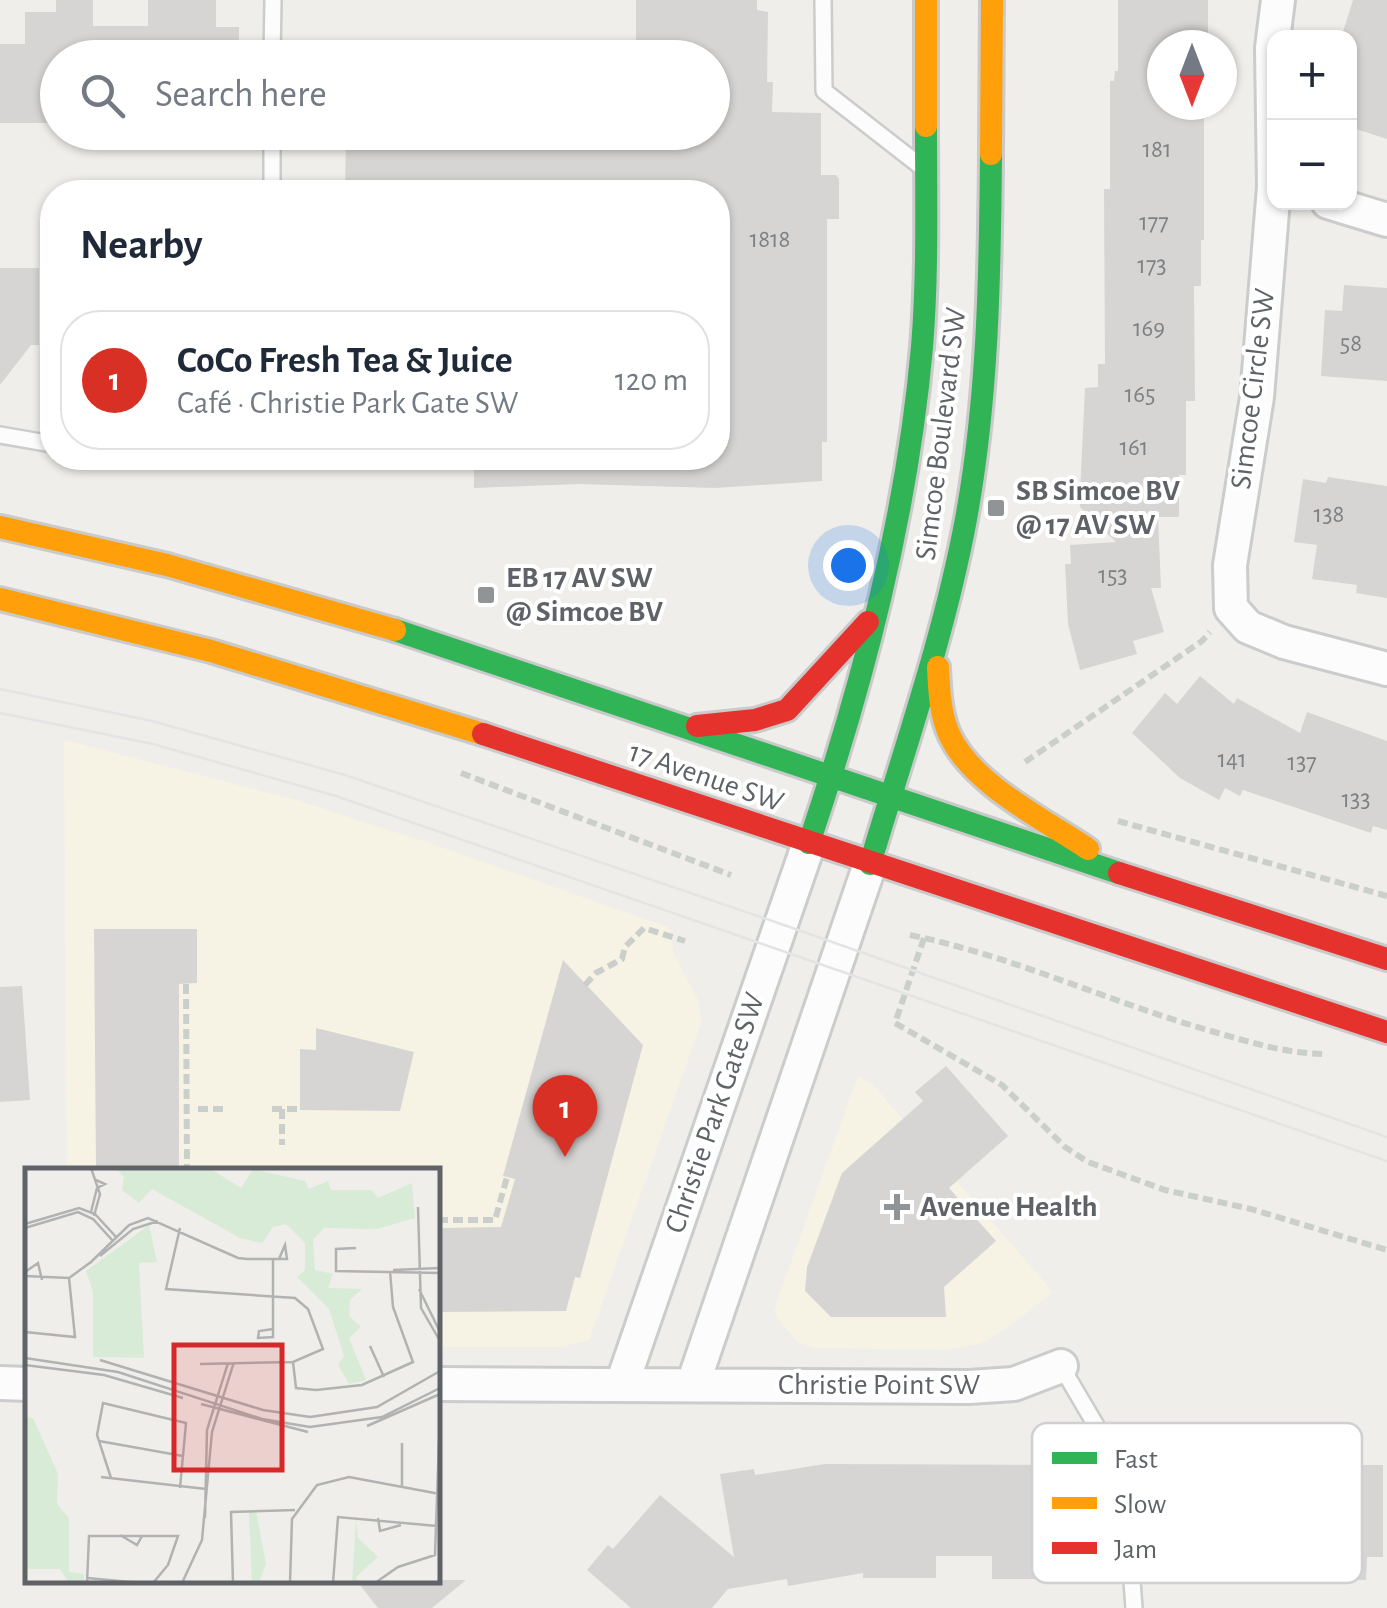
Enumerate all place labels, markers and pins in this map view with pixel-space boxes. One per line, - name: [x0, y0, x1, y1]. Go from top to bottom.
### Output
- place label: SB Simcoe BV @ 17 AV SW: [1016, 476, 1180, 540]
- marker: SB Simcoe BV @ 17 AV SW: [985, 497, 1007, 519]
- place label: EB 17 AV SW @ Simcoe BV: [506, 563, 663, 627]
- marker: EB 17 AV SW @ Simcoe BV: [475, 584, 497, 606]
- pin: 1: [532, 1074, 598, 1157]
- place label: Avenue Health: [920, 1192, 1098, 1222]
- marker: Avenue Health: [884, 1194, 910, 1220]

